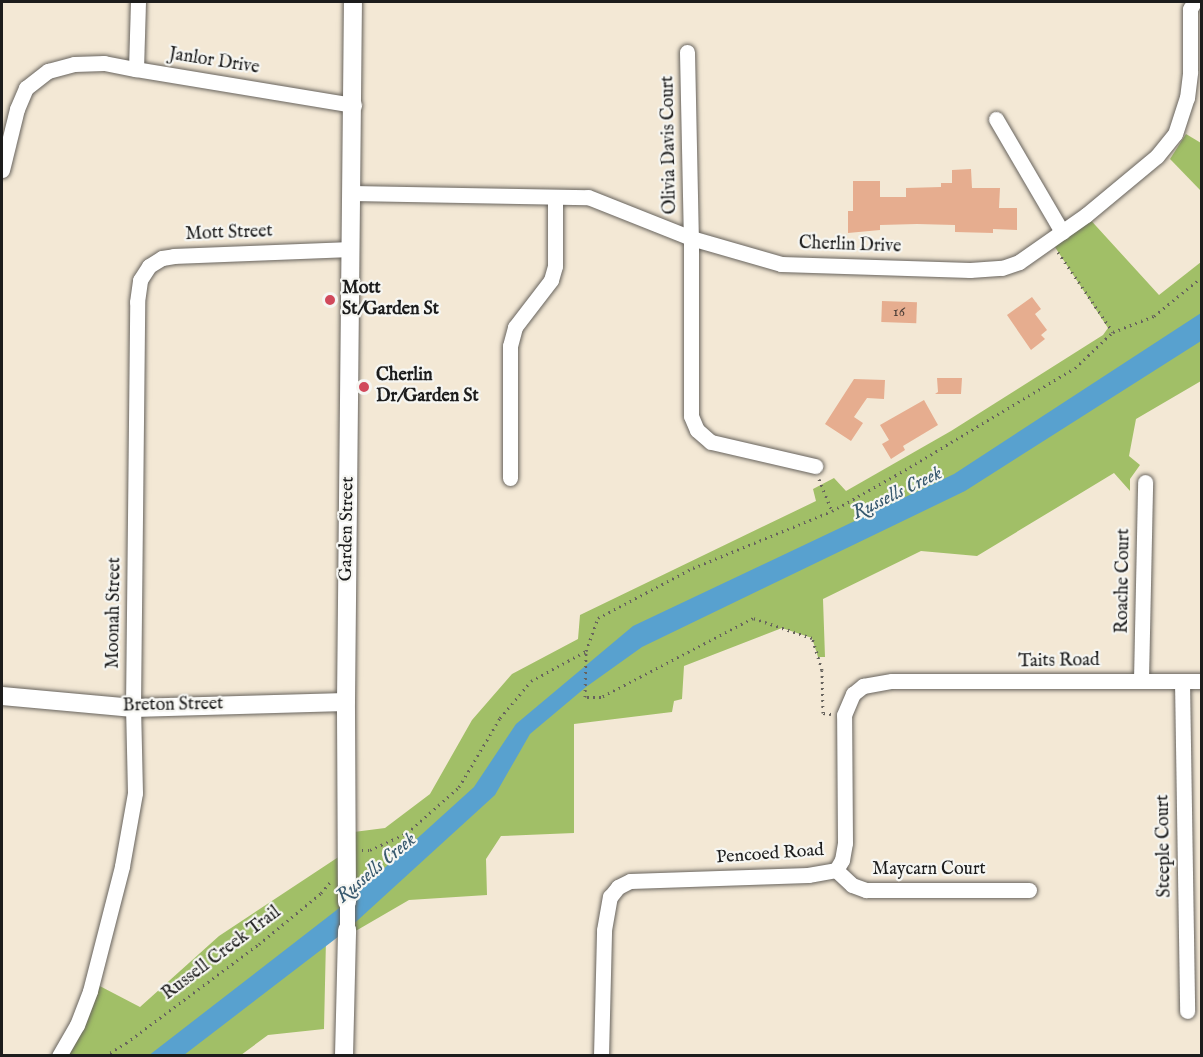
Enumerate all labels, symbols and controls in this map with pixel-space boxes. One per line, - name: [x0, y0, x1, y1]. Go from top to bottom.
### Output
- street label: Janlor Drive: [167, 44, 261, 80]
- street label: Olivia Davis Court: [658, 75, 682, 215]
- street label: Mott Street: [185, 222, 273, 246]
- street label: Cherlin Drive: [798, 233, 902, 259]
- place label: Mott St/Garden St: [342, 279, 439, 322]
- marker: Mott St/Garden St: [323, 293, 337, 307]
- house number: 16: [893, 303, 905, 321]
- place label: Cherlin Dr/Garden St: [376, 366, 479, 409]
- marker: Cherlin Dr/Garden St: [357, 380, 371, 394]
- water label: Russells Creek: [848, 461, 946, 525]
- street label: Garden Street: [336, 476, 360, 582]
- street label: Roache Court: [1112, 528, 1136, 634]
- street label: Moonah Street: [103, 557, 127, 669]
- street label: Taits Road: [1018, 650, 1100, 674]
- street label: Breton Street: [122, 694, 224, 718]
- street label: Steeple Court: [1153, 794, 1177, 898]
- water label: Russells Creek: [331, 828, 421, 908]
- street label: Pencoed Road: [715, 840, 825, 870]
- street label: Maycarn Court: [872, 859, 986, 881]
- street label: Russell Creek Trail: [158, 902, 286, 1006]

